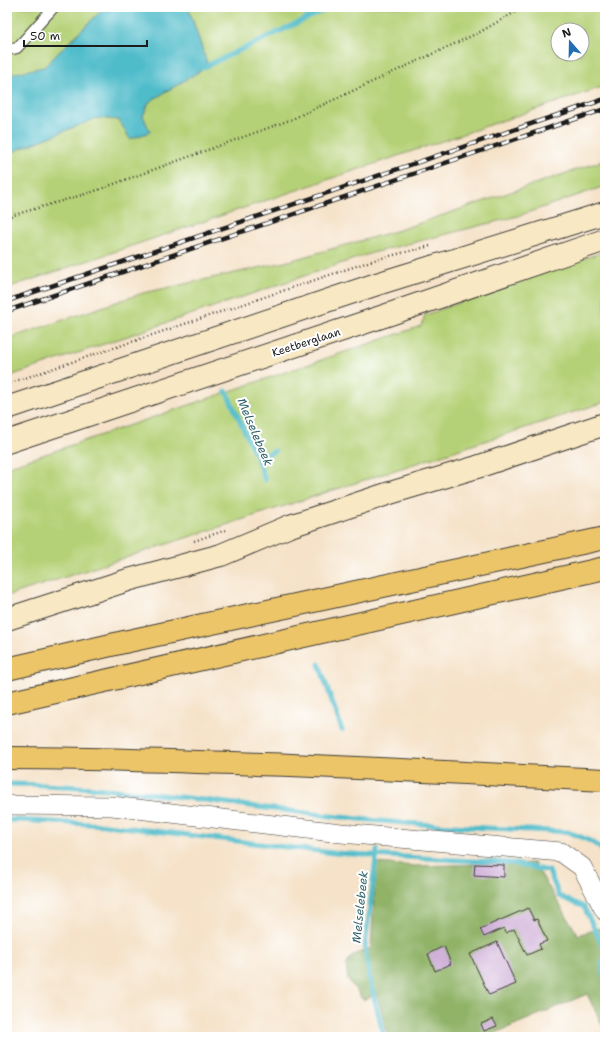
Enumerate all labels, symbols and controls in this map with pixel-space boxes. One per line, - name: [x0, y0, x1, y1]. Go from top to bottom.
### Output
- scale bar: [24, 22, 147, 48]
- north arrow: [550, 22, 590, 62]
- text: N: [560, 24, 574, 42]
- text: 50 m: [30, 28, 60, 44]
- street label: Keetberglaan: [270, 324, 343, 361]
- water label: Melselebeek: [233, 396, 277, 469]
- water label: Melselebeek: [348, 870, 372, 944]

